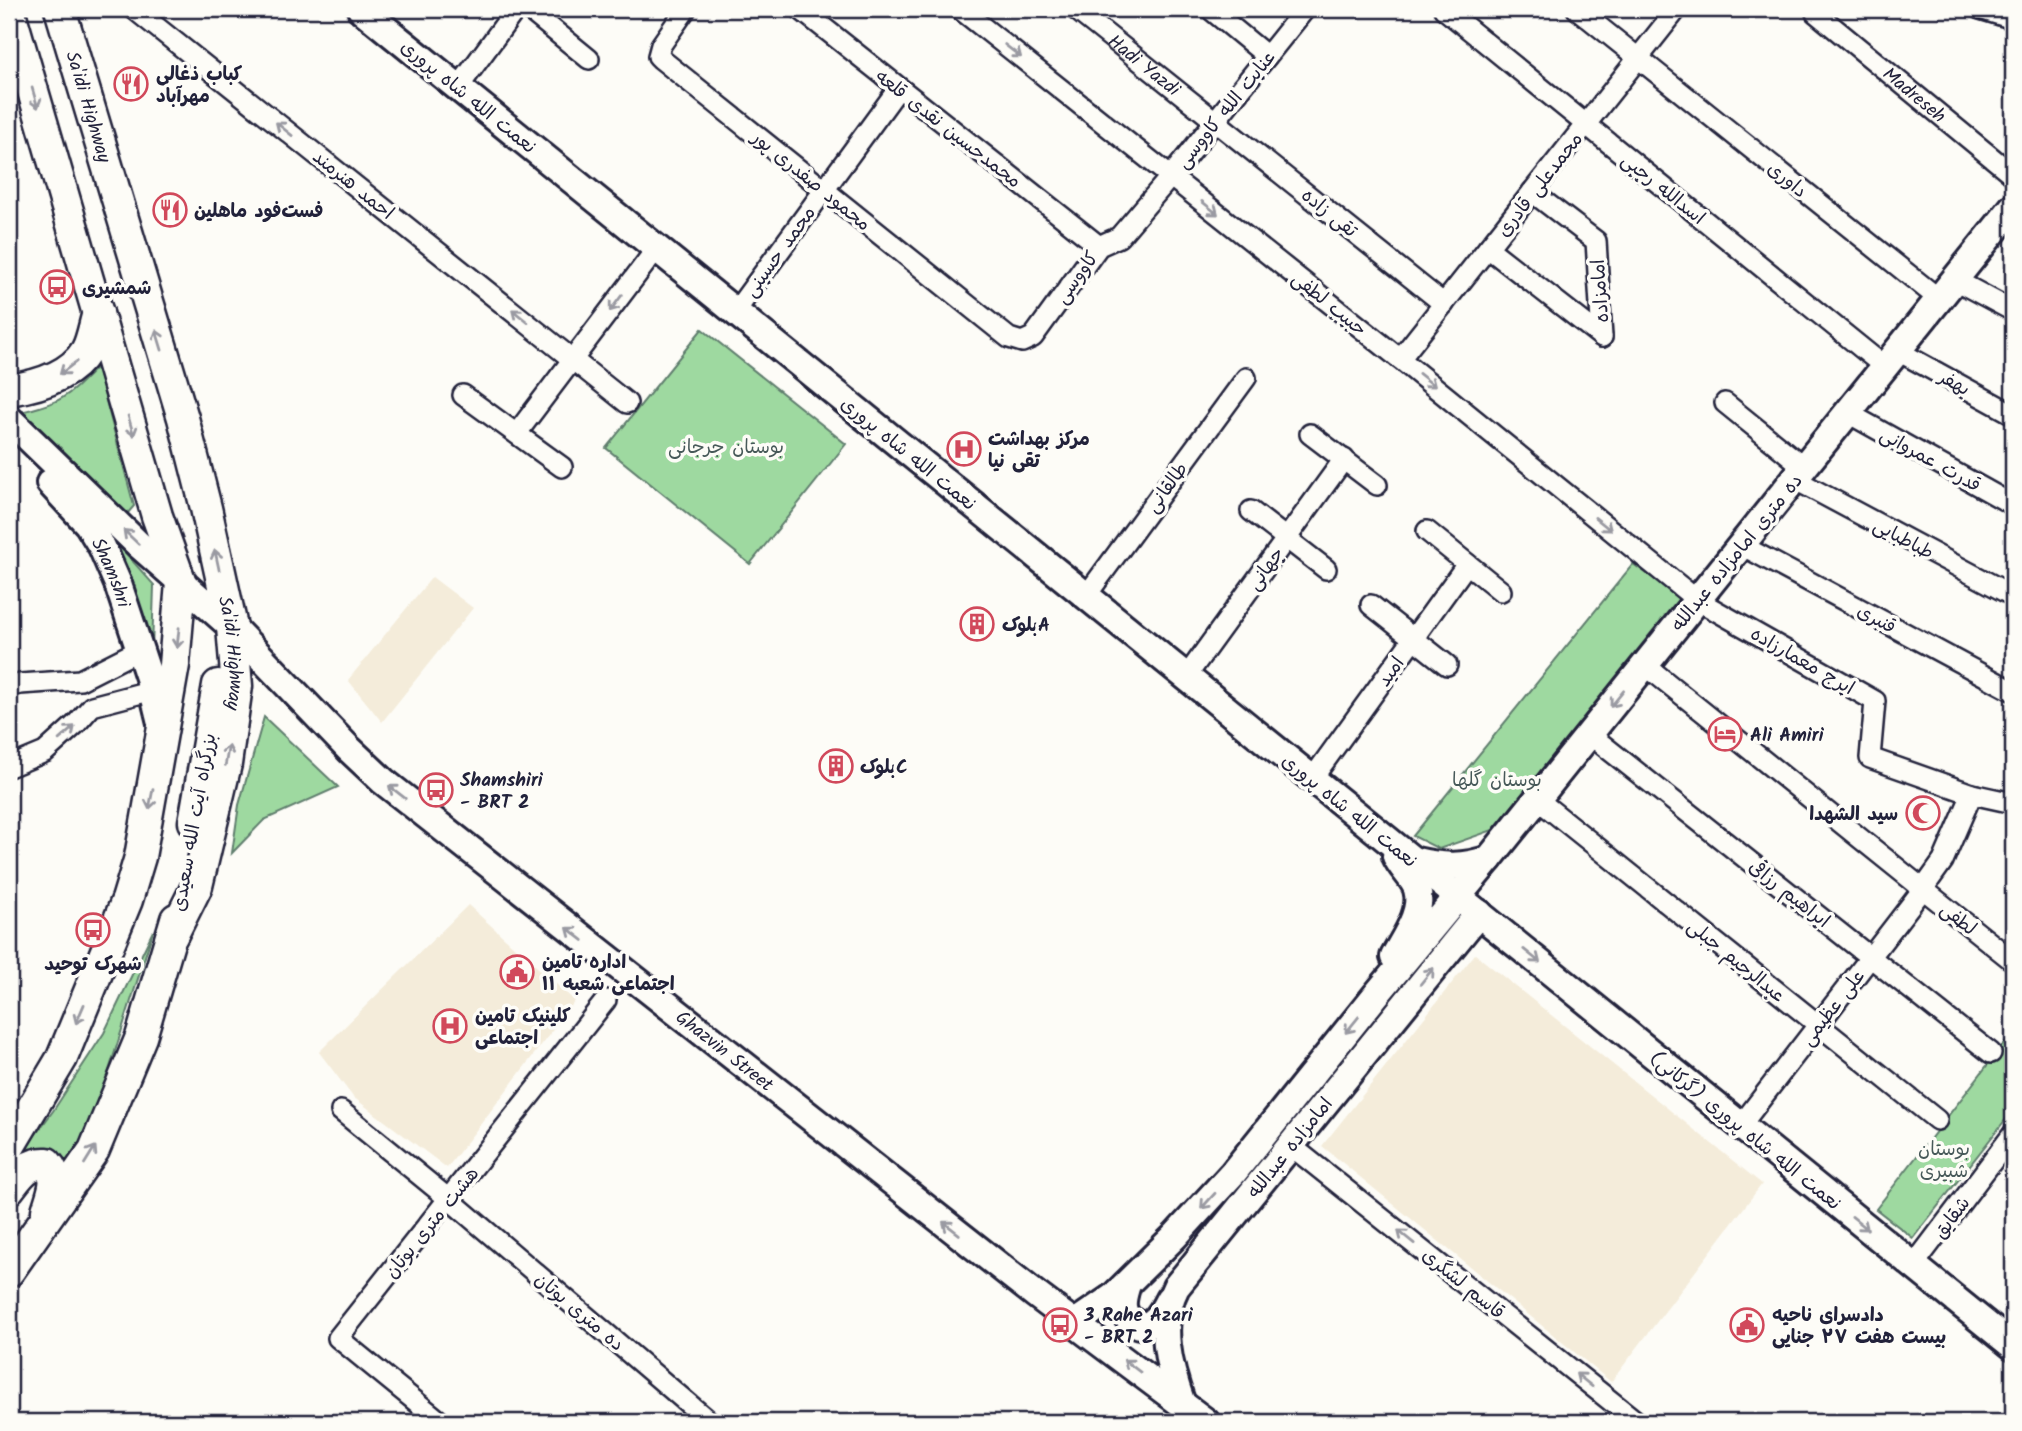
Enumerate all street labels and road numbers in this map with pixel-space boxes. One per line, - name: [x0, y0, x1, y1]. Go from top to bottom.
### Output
- street label: Hadi Yazdi: [1100, 28, 1187, 105]
- street label: نعمت الله شاه پروری: [393, 33, 542, 162]
- street label: عنایت‌ الله کاووسی: [1169, 45, 1284, 176]
- street label: Sa'idi Highway: [57, 48, 119, 168]
- street label: Madreseh: [1875, 60, 1952, 131]
- street label: محمدحسین نقدی قلعه: [868, 63, 1027, 196]
- street label: محمود صفدری پور: [743, 123, 877, 239]
- street label: محمدعلی قادری: [1490, 126, 1591, 244]
- street label: احمد هنرمند: [305, 143, 400, 228]
- street label: اسدالله رجبی: [1614, 146, 1711, 233]
- street label: داوری: [1760, 155, 1813, 206]
- street label: تقی زاده: [1294, 181, 1364, 246]
- street label: محمد حسینی: [737, 200, 824, 304]
- street label: کاووسی: [1048, 246, 1107, 311]
- street label: امامزاده: [1584, 258, 1618, 324]
- street label: حبیب لطفی: [1284, 265, 1373, 344]
- street label: بهفر: [1931, 362, 1975, 405]
- street label: نعمت الله شاه پروری: [833, 390, 982, 519]
- street label: قدرت عمروانی: [1874, 421, 1986, 501]
- street label: طالقانی: [1139, 457, 1196, 520]
- street label: ده متری امامزاده عبدالله: [1664, 468, 1811, 639]
- street label: طباطبایی: [1867, 511, 1939, 568]
- street label: Shamshri: [83, 532, 138, 613]
- street label: جهانی: [1240, 541, 1293, 597]
- street label: Sa'idi Highway: [209, 594, 251, 713]
- street label: قنبری: [1851, 597, 1901, 643]
- street label: ایرج معمارزاده: [1744, 620, 1860, 704]
- street label: امید: [1370, 651, 1413, 694]
- street label: بزرگراه آیت الله سعیدی: [165, 731, 225, 914]
- street label: نعمت الله شاه پروری: [1274, 747, 1423, 876]
- street label: ابراهیم رزاقی: [1741, 853, 1836, 936]
- street label: لطفی: [1933, 895, 1983, 944]
- street label: عبدالرحیم جبلی: [1680, 912, 1791, 1011]
- street label: علی عظیمی: [1794, 963, 1873, 1053]
- street label: Ghazvin Street: [668, 1004, 780, 1100]
- street label: نعمت الله شاه پروری (گرکانی): [1642, 1045, 1847, 1219]
- street label: امامزاده عبدالله: [1240, 1091, 1341, 1205]
- street label: هشت متری بوتان: [378, 1161, 487, 1286]
- street label: شقایق: [1927, 1190, 1979, 1246]
- street label: قاسم لشگری: [1415, 1242, 1511, 1328]
- street label: ده متری بوتان: [527, 1266, 630, 1359]

